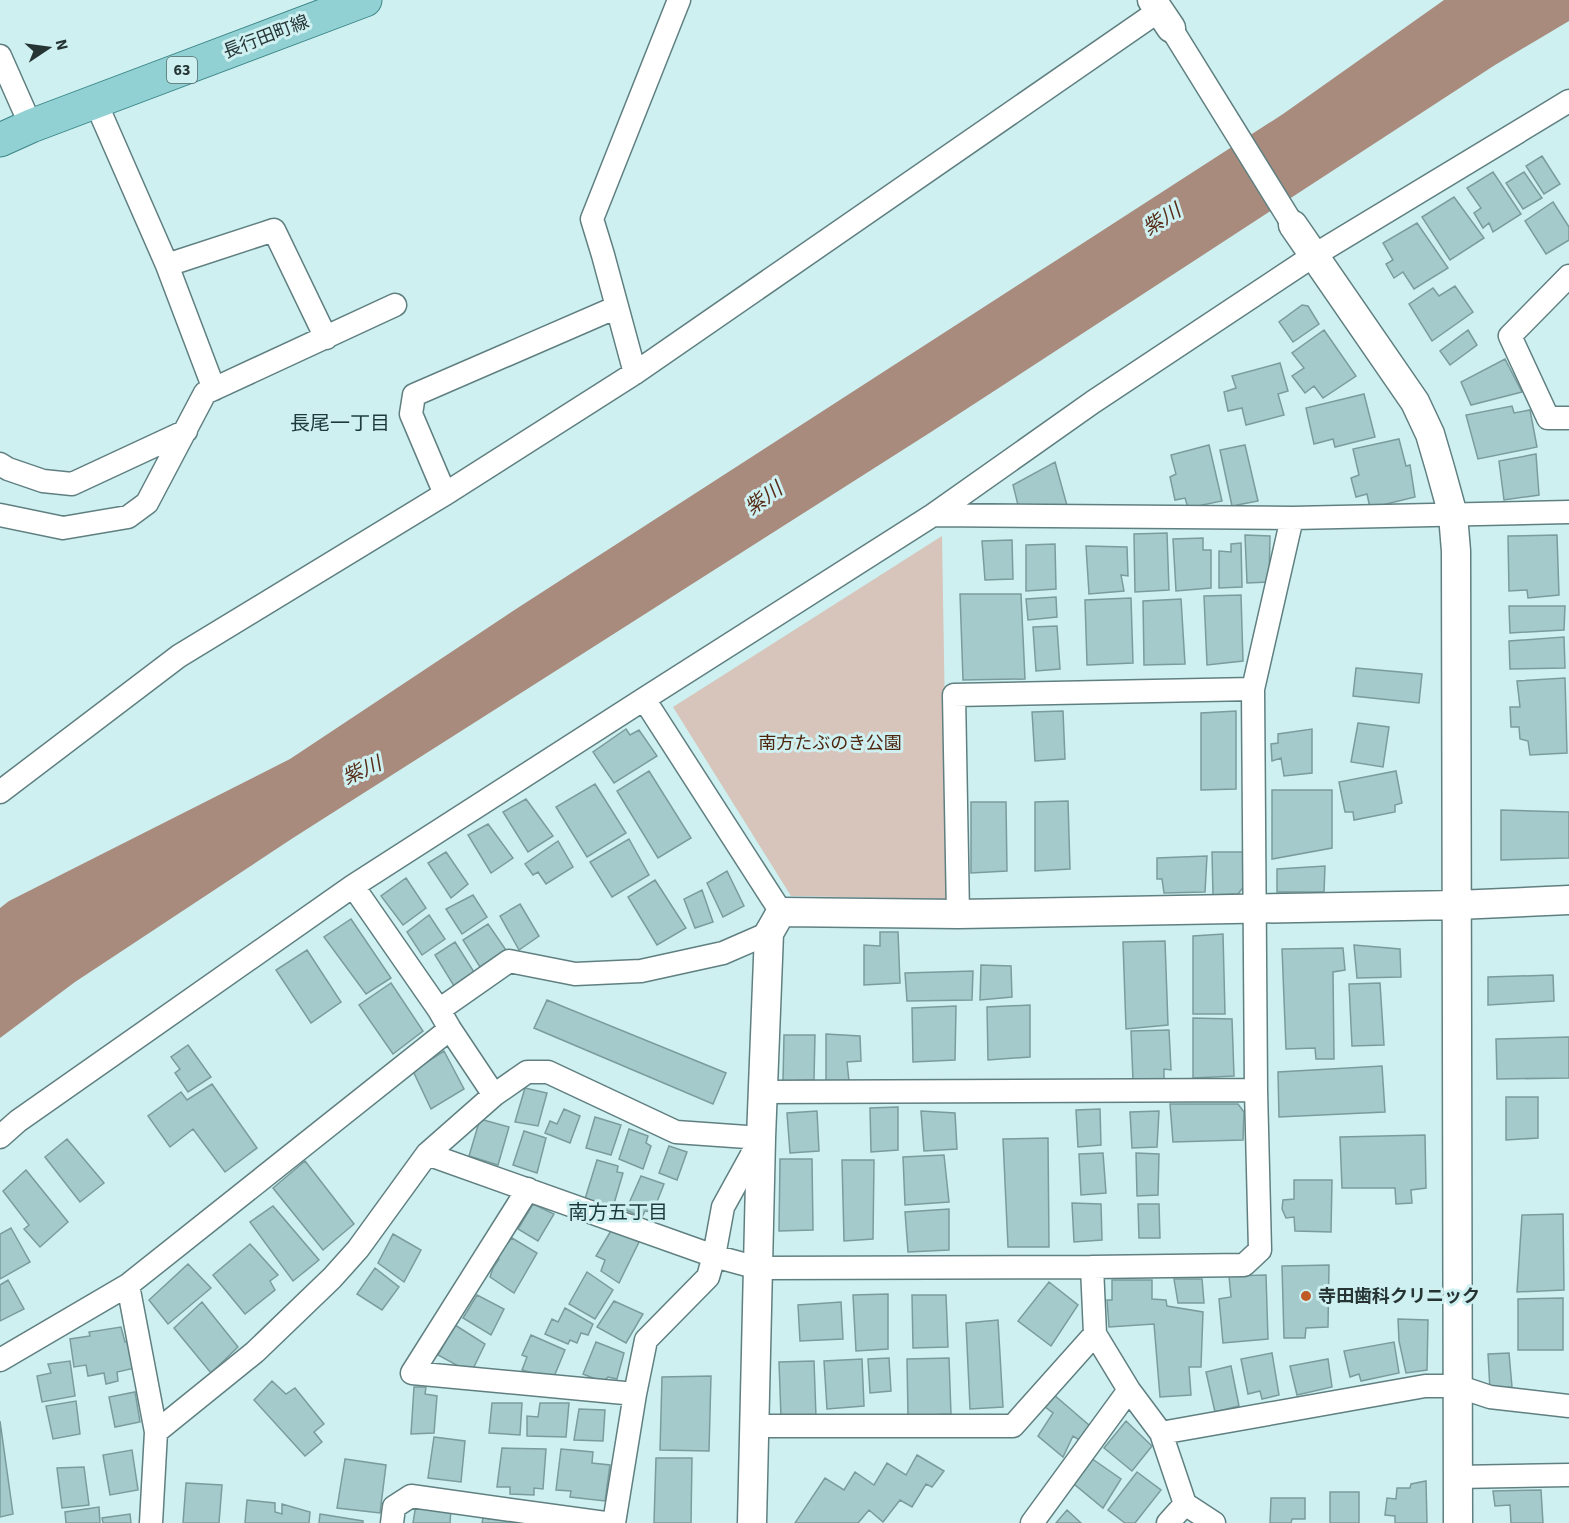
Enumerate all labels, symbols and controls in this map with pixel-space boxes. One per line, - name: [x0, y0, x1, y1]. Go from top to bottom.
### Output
- street label: 長行田町線: [220, 9, 312, 65]
- north arrow: [18, 18, 78, 78]
- text: N: [50, 37, 74, 53]
- road number: 63: [167, 57, 197, 83]
- water label: 紫川: [1138, 196, 1188, 242]
- district label: 長尾一丁目: [290, 410, 390, 438]
- water label: 紫川: [740, 475, 790, 522]
- park label: 南方たぶのき公園: [758, 731, 902, 756]
- water label: 紫川: [338, 749, 388, 792]
- district label: 南方五丁目: [568, 1199, 668, 1227]
- place label: 寺田歯科クリニック: [1318, 1284, 1480, 1309]
- marker: 寺田歯科クリニック: [1299, 1289, 1313, 1303]

